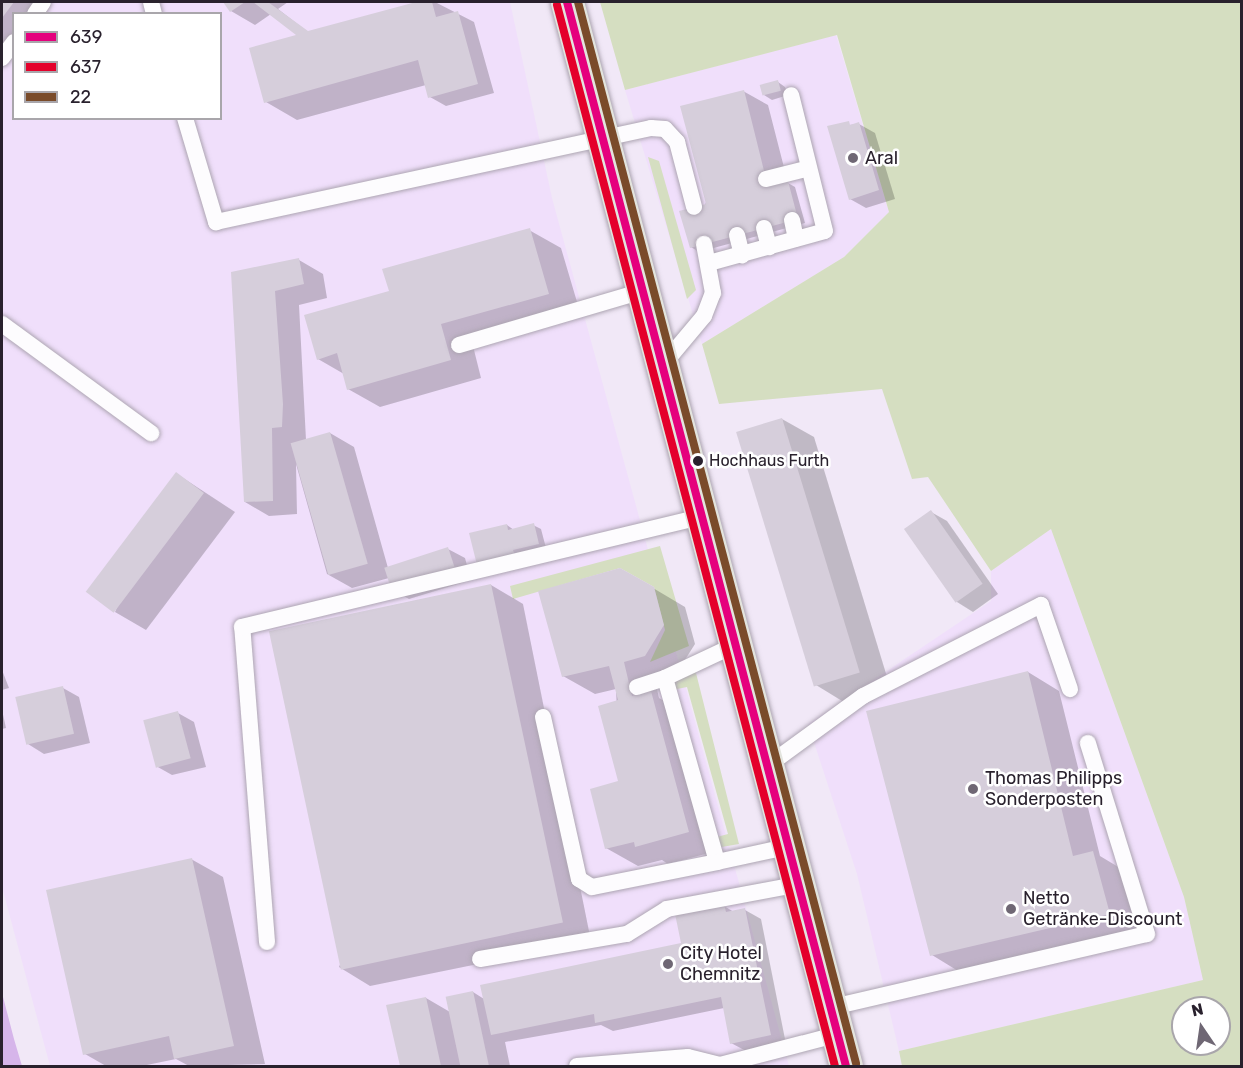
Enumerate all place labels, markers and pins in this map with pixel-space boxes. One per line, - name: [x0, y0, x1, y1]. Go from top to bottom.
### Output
- place label: Aral: [865, 147, 898, 169]
- marker: Aral: [846, 151, 860, 165]
- place label: Hochhaus Furth: [709, 451, 829, 471]
- marker: Hochhaus Furth: [692, 455, 704, 467]
- place label: Thomas Philipps Sonderposten: [985, 768, 1122, 810]
- marker: Thomas Philipps Sonderposten: [966, 782, 980, 796]
- place label: Netto Getränke-Discount: [1023, 888, 1182, 930]
- marker: Netto Getränke-Discount: [1004, 902, 1018, 916]
- place label: City Hotel Chemnitz: [680, 943, 762, 986]
- marker: City Hotel Chemnitz: [661, 957, 675, 971]

